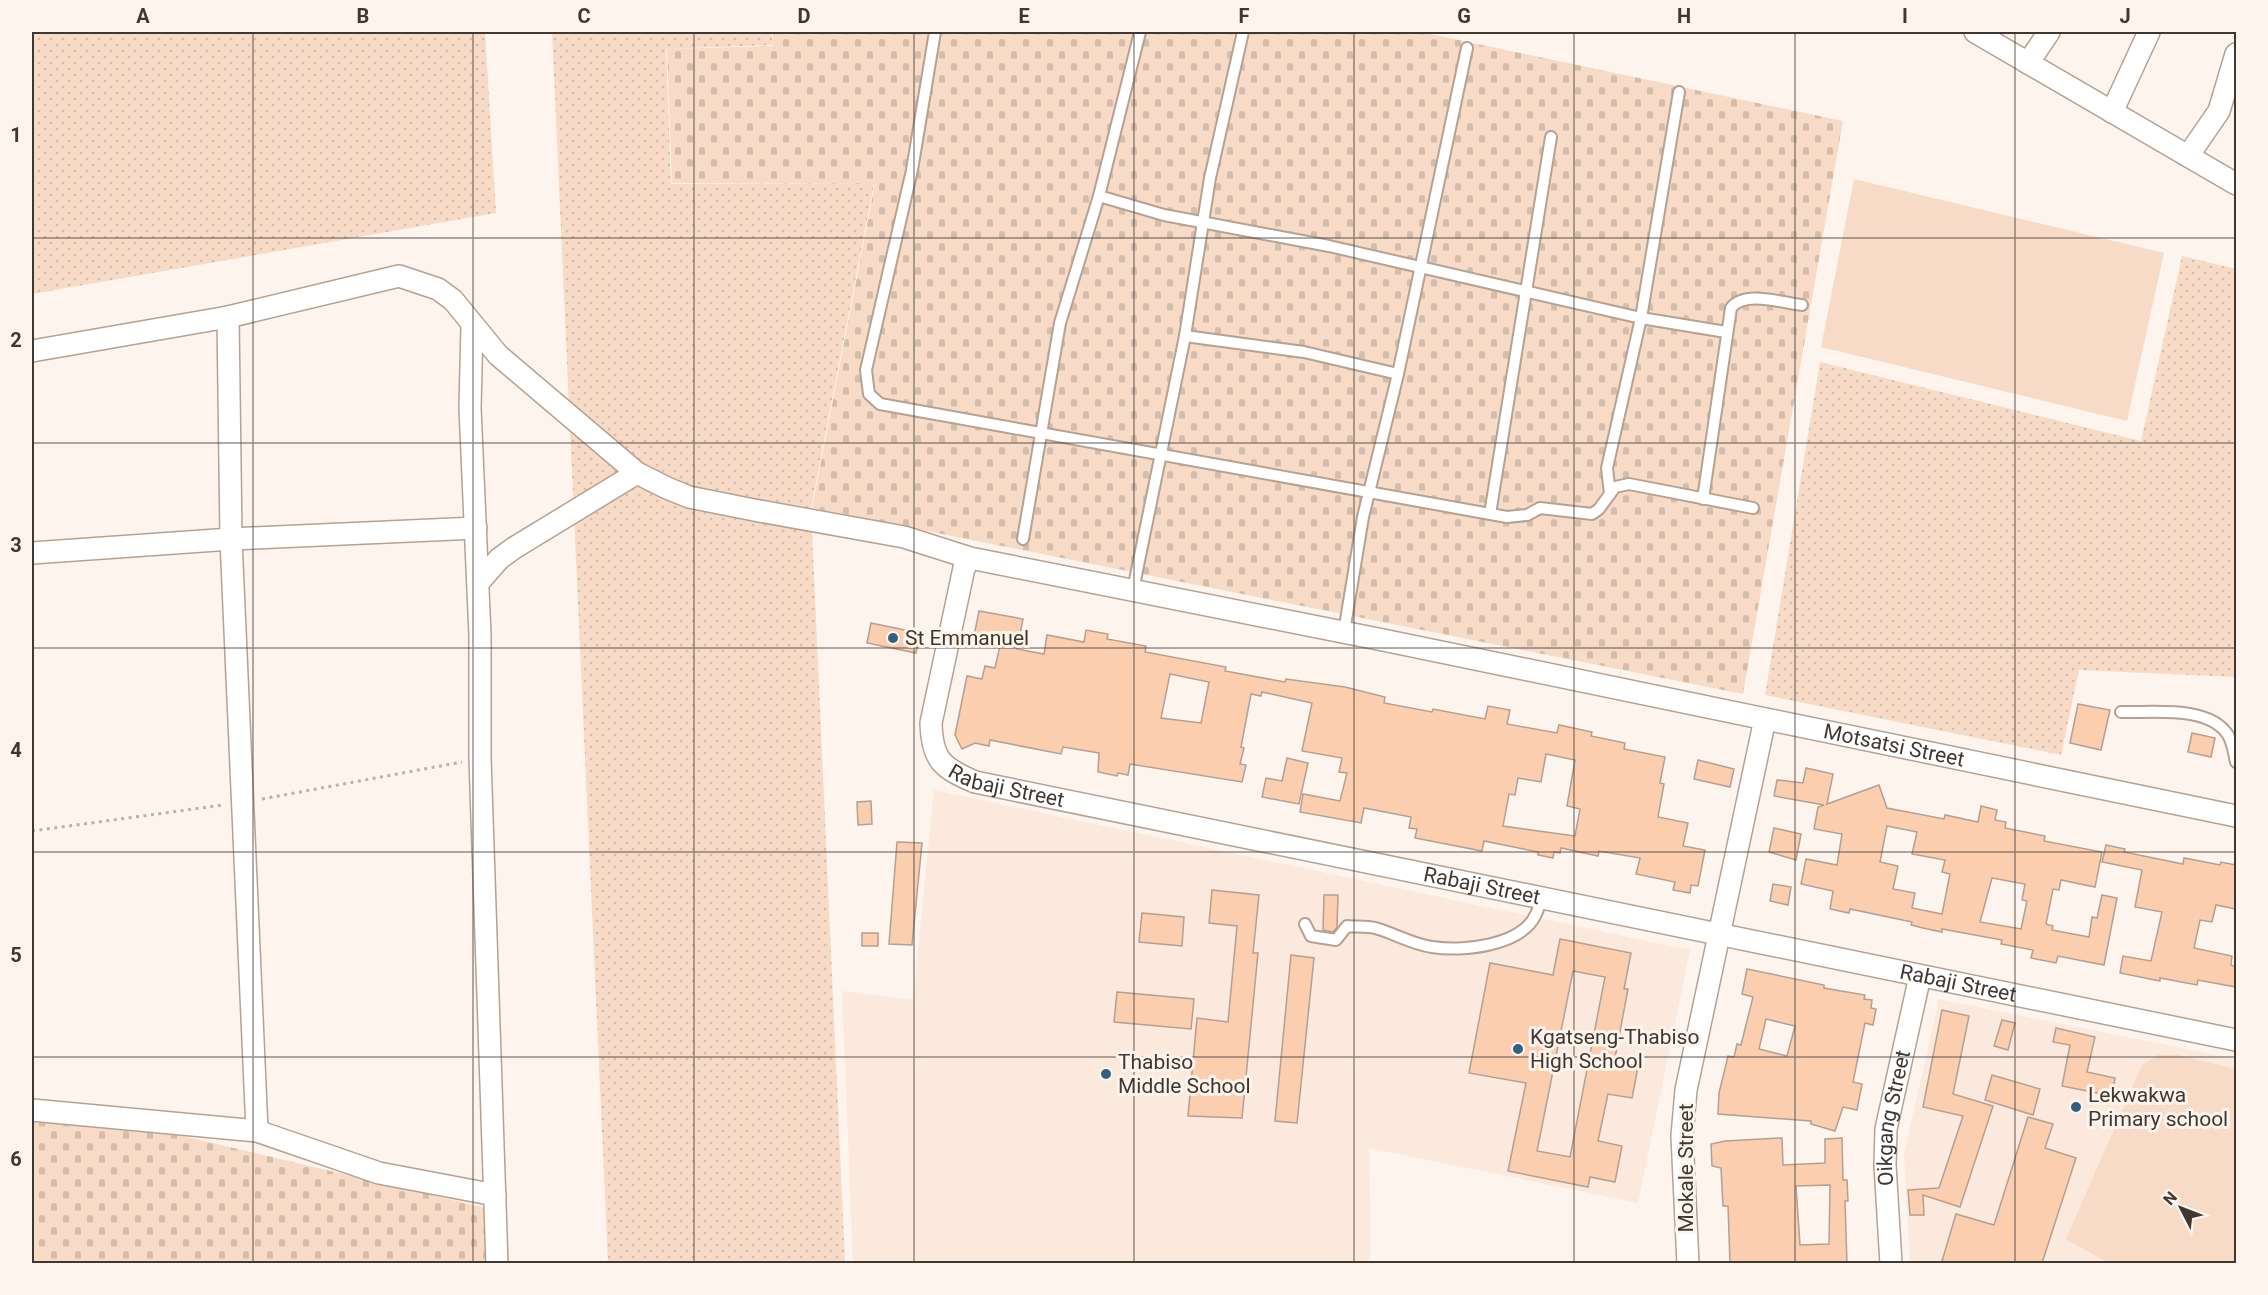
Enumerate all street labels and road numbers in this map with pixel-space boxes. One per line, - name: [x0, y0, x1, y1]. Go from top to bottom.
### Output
- street label: Motsatsi Street: [1822, 719, 1967, 772]
- street label: Rabaji Street: [944, 759, 1066, 812]
- street label: Rabaji Street: [1422, 862, 1543, 909]
- street label: Rabaji Street: [1898, 960, 2019, 1007]
- street label: Oikgang Street: [1873, 1048, 1915, 1187]
- street label: Mokale Street: [1674, 1103, 1698, 1233]

